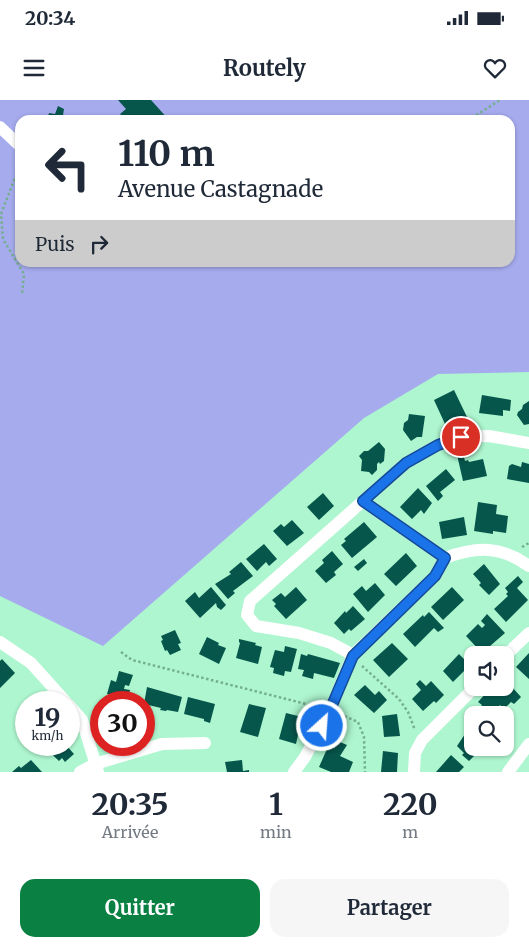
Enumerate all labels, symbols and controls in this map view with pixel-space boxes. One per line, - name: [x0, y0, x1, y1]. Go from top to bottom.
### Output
- text: 20:34: [25, 6, 75, 30]
- icon: menu: [20, 54, 48, 82]
- text: Routely: [223, 54, 306, 82]
- icon: heart: [481, 54, 509, 82]
- text: 110 m: [118, 132, 215, 176]
- icon: left: [35, 135, 100, 200]
- text: Avenue Castagnade: [118, 175, 323, 203]
- icon: right: [85, 230, 113, 258]
- text: Puis: [35, 232, 75, 256]
- pin: [440, 416, 482, 458]
- icon: arrive: [447, 423, 475, 451]
- map controls: [464, 646, 514, 756]
- button: sound: [464, 646, 514, 696]
- speed limit sign: 30: [90, 691, 155, 756]
- position arrow: [295, 699, 347, 751]
- text: 19: [35, 701, 60, 733]
- button: search: [464, 706, 514, 756]
- text: km/h: [32, 728, 63, 743]
- text: 20:35: [91, 785, 169, 823]
- text: 1: [269, 785, 283, 823]
- text: 220: [383, 785, 438, 823]
- text: Arrivée: [102, 822, 158, 842]
- text: min: [260, 822, 292, 842]
- text: m: [402, 822, 418, 842]
- button: Quitter: [20, 879, 260, 937]
- button: Partager: [270, 879, 509, 937]

